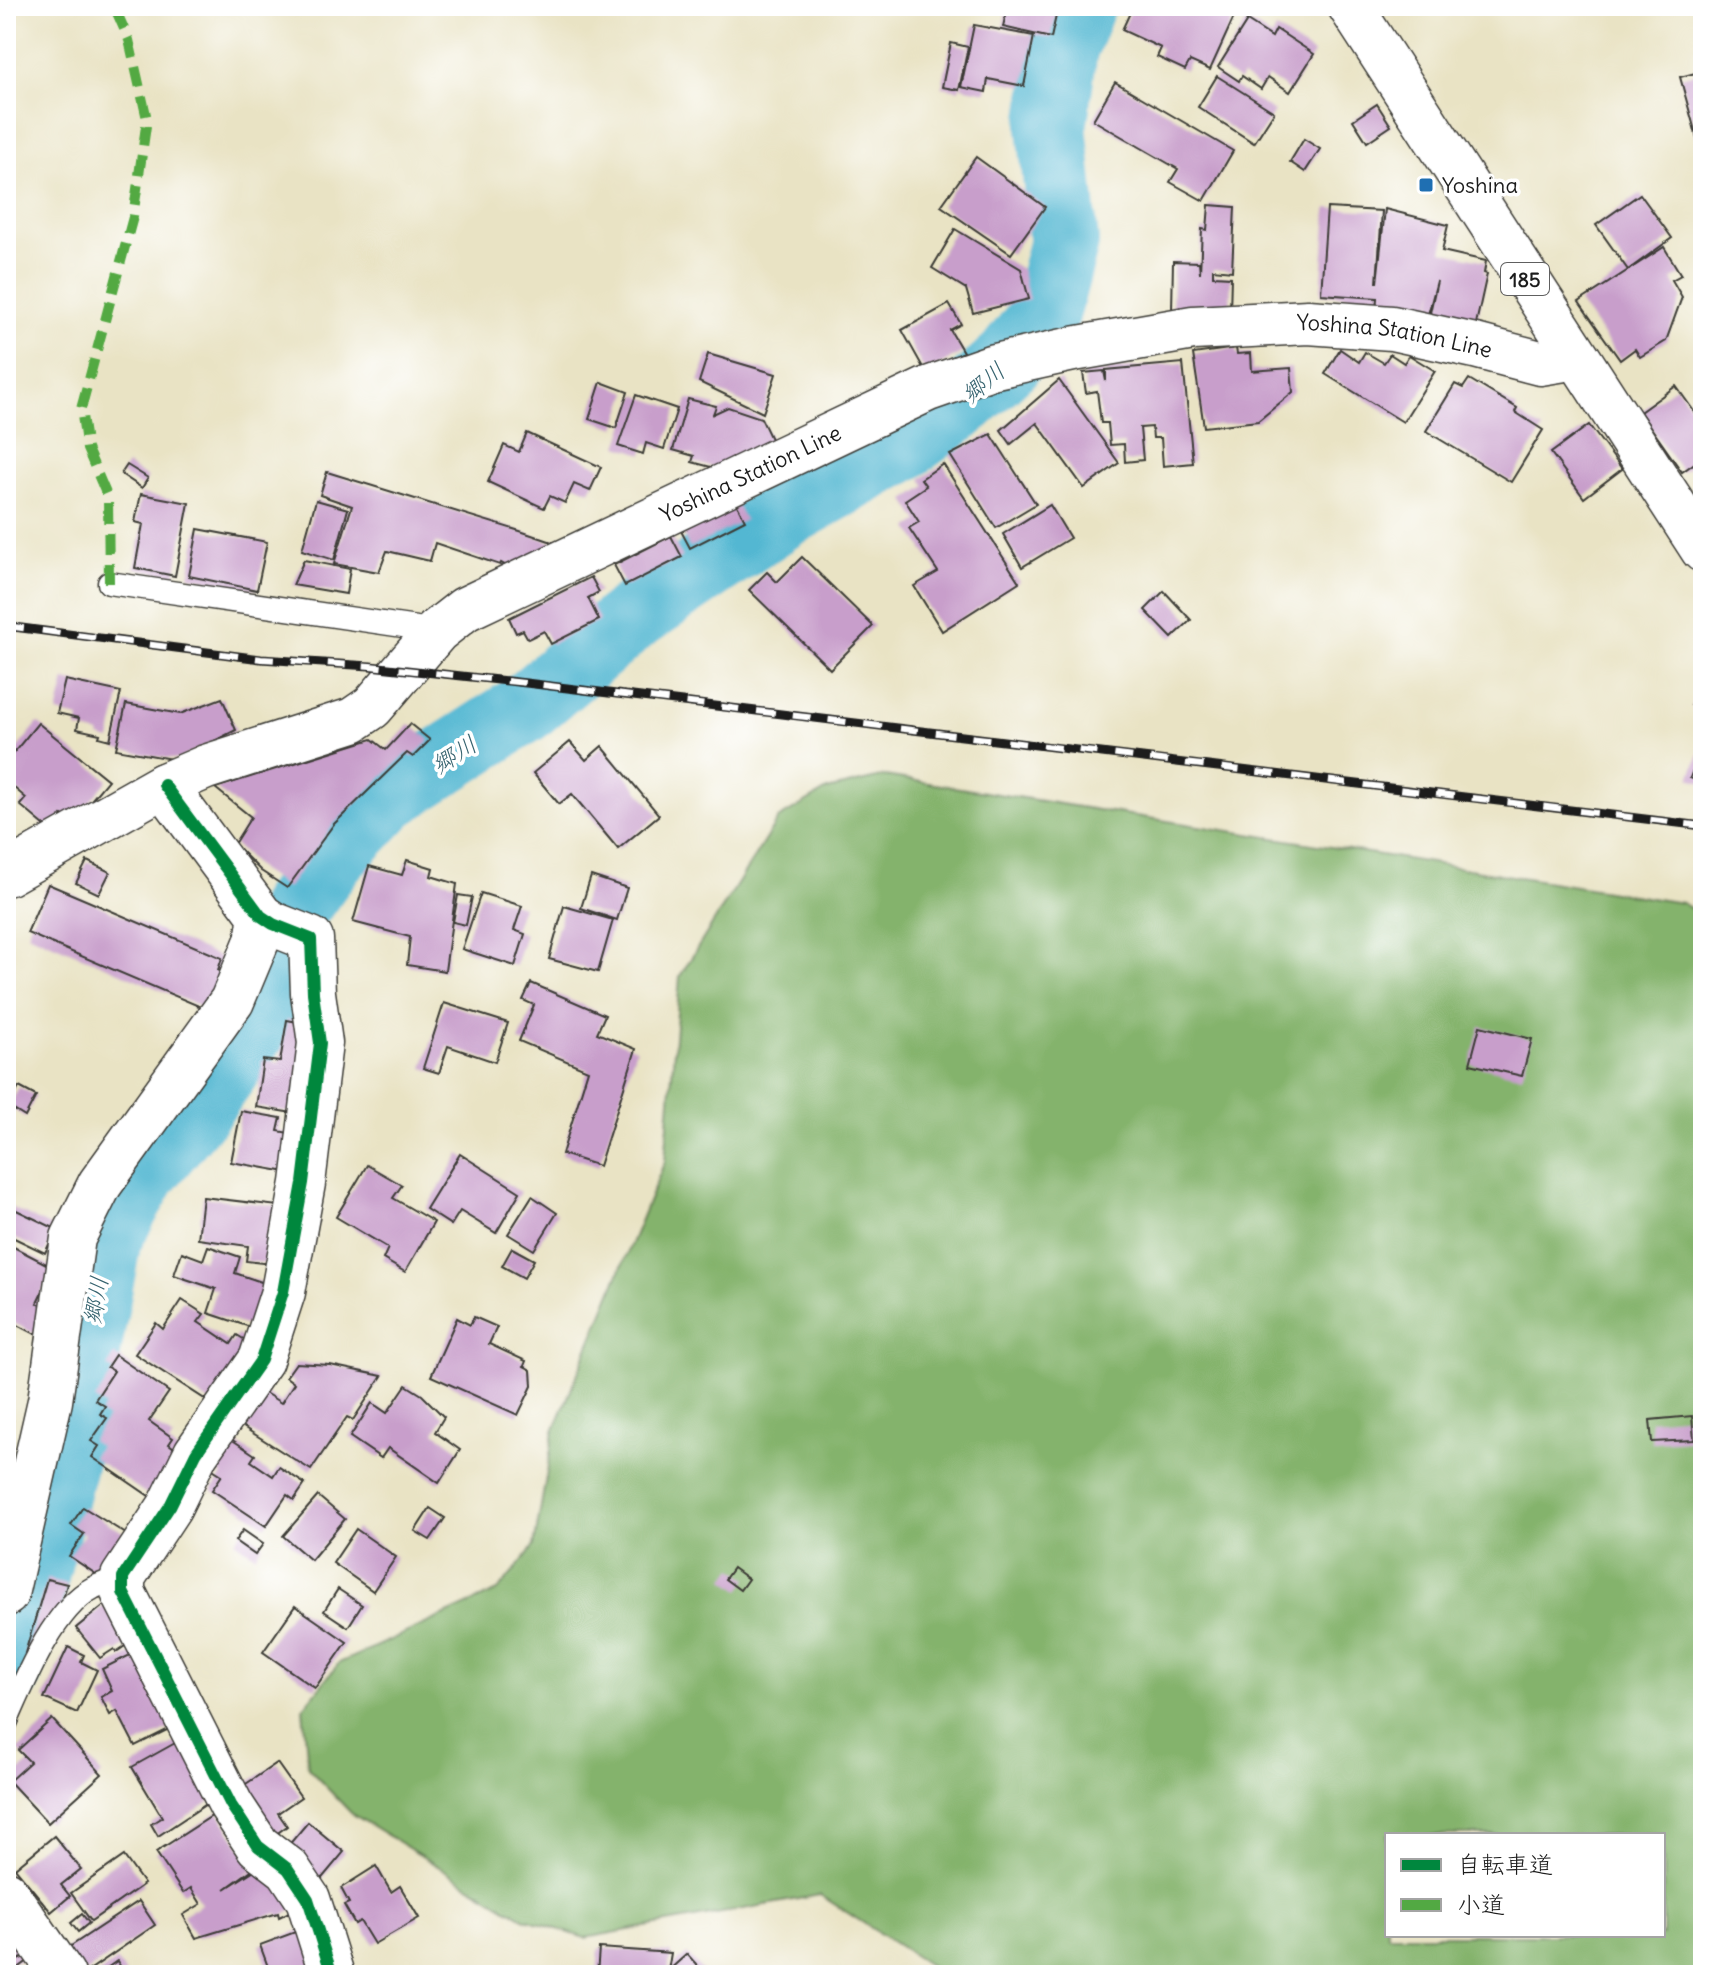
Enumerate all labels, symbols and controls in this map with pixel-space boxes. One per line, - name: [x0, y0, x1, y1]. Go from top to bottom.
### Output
- place label: Yoshina: [1442, 171, 1518, 199]
- marker: Yoshina: [1417, 176, 1435, 194]
- road number: 185: [1501, 263, 1549, 295]
- street label: Yoshina Station Line: [1296, 308, 1495, 364]
- water label: 郷川: [955, 355, 1011, 409]
- street label: Yoshina Station Line: [655, 418, 846, 528]
- water label: 郷川: [426, 728, 482, 780]
- water label: 郷川: [76, 1274, 114, 1326]
- legend: [1385, 1833, 1665, 1937]
- text: 自転車道: [1457, 1849, 1553, 1879]
- text: 小道: [1457, 1889, 1505, 1919]

